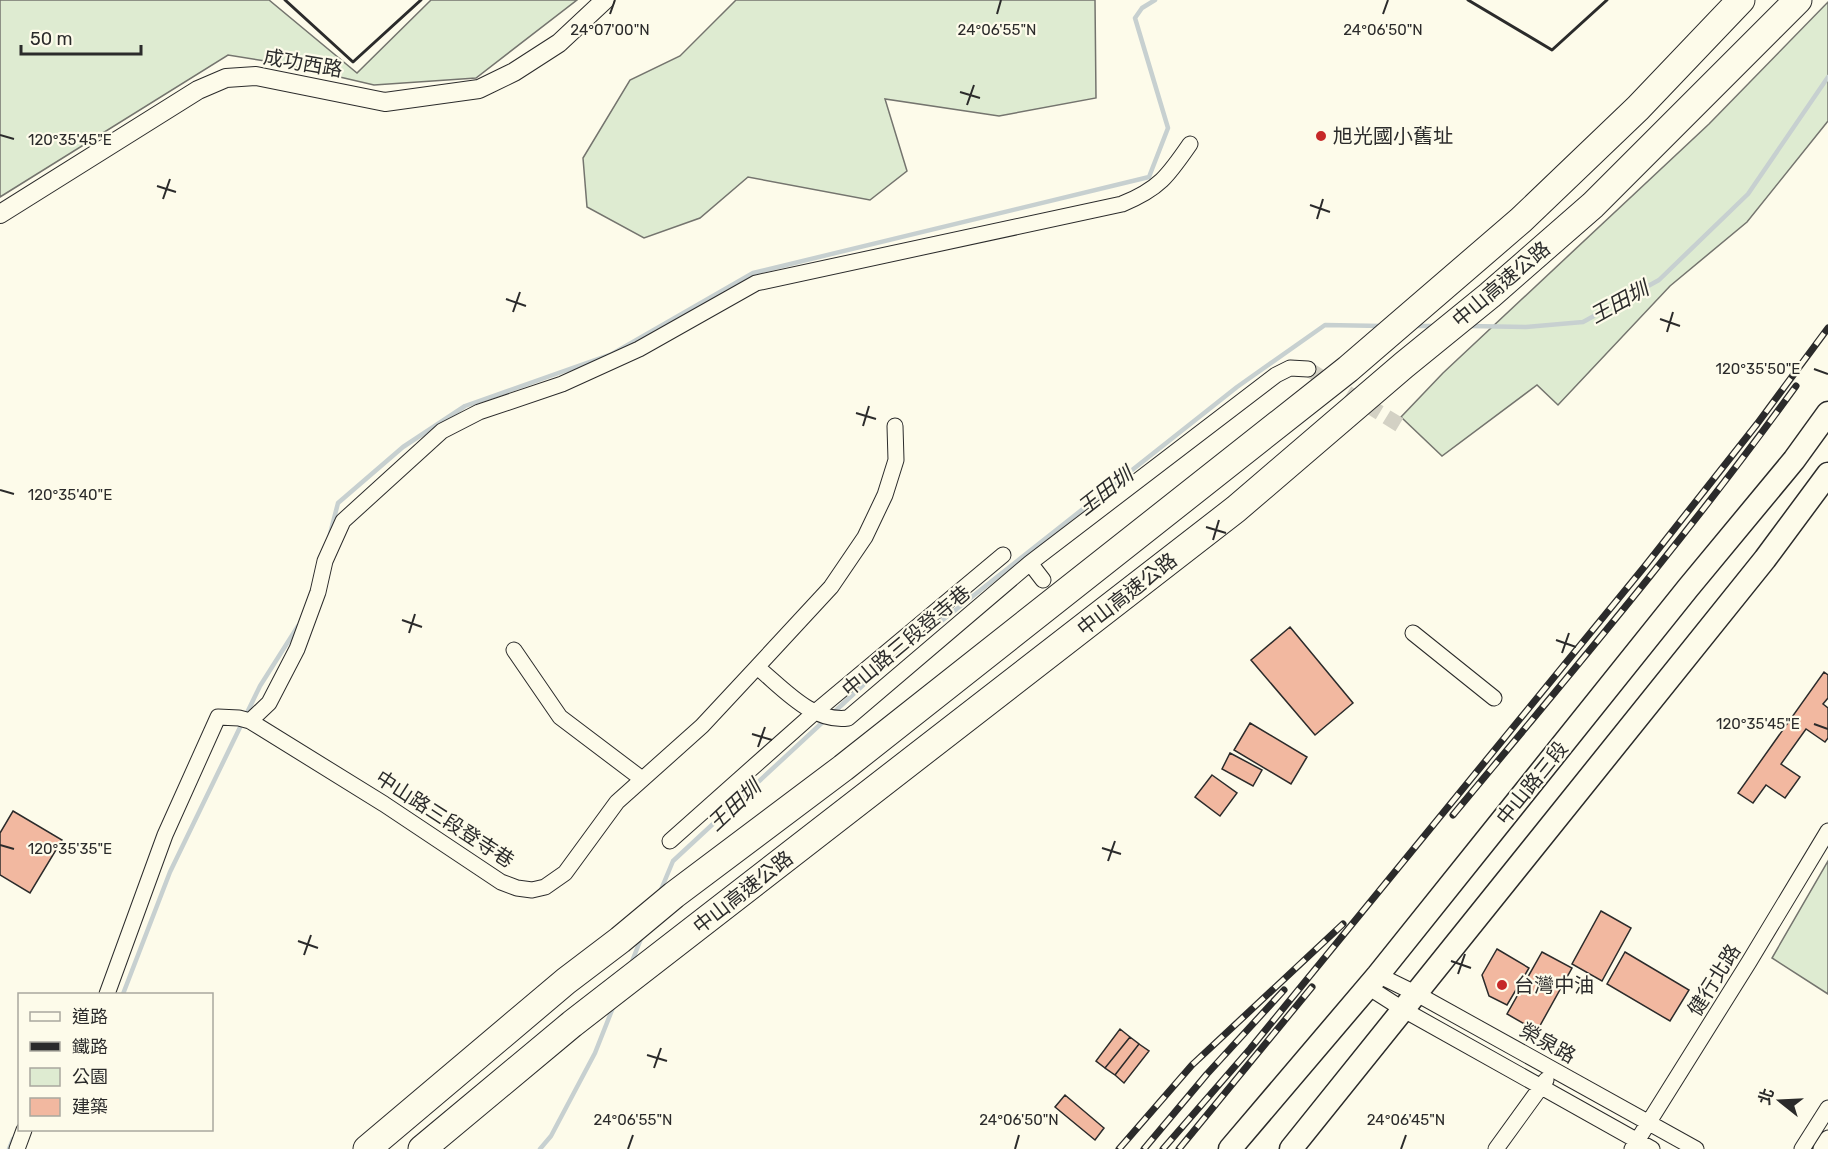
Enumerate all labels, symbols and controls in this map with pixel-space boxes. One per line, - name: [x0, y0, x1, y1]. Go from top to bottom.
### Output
- scale bar: [21, 18, 141, 56]
- text: 24°07'00"N: [570, 21, 650, 39]
- text: 24°06'55"N: [958, 21, 1036, 39]
- text: 24°06'50"N: [1343, 21, 1423, 39]
- text: 50 m: [30, 28, 73, 50]
- street label: 成功西路: [262, 44, 344, 82]
- place label: 旭光國小舊址: [1333, 124, 1453, 148]
- marker: 旭光國小舊址: [1314, 129, 1328, 143]
- text: 120°35'45"E: [28, 131, 112, 149]
- street label: 中山高速公路: [1447, 236, 1555, 332]
- water label: 王田圳: [1585, 274, 1655, 328]
- text: 120°35'50"E: [1716, 360, 1800, 378]
- water label: 王田圳: [1072, 460, 1140, 520]
- text: 120°35'40"E: [28, 486, 112, 504]
- street label: 中山高速公路: [1072, 548, 1182, 640]
- street label: 中山路三段登寺巷: [837, 580, 975, 702]
- text: 120°35'45"E: [1716, 715, 1800, 733]
- street label: 中山路三段: [1491, 737, 1573, 829]
- street label: 中山路三段登寺巷: [371, 765, 519, 873]
- water label: 王田圳: [702, 772, 768, 836]
- text: 120°35'35"E: [28, 840, 112, 858]
- street label: 中山高速公路: [688, 846, 798, 938]
- street label: 健行北路: [1683, 940, 1745, 1020]
- place label: 台灣中油: [1514, 973, 1594, 997]
- marker: 台灣中油: [1495, 978, 1509, 992]
- legend: [18, 993, 213, 1131]
- text: 道路: [72, 1006, 108, 1028]
- street label: 榮泉路: [1516, 1018, 1580, 1068]
- text: 鐵路: [72, 1036, 108, 1058]
- text: 公園: [72, 1066, 108, 1088]
- north arrow: [1750, 1071, 1810, 1131]
- text: 北: [1755, 1086, 1778, 1107]
- text: 建築: [72, 1096, 108, 1118]
- text: 24°06'55"N: [594, 1111, 672, 1129]
- text: 24°06'50"N: [979, 1111, 1059, 1129]
- text: 24°06'45"N: [1367, 1111, 1445, 1129]

